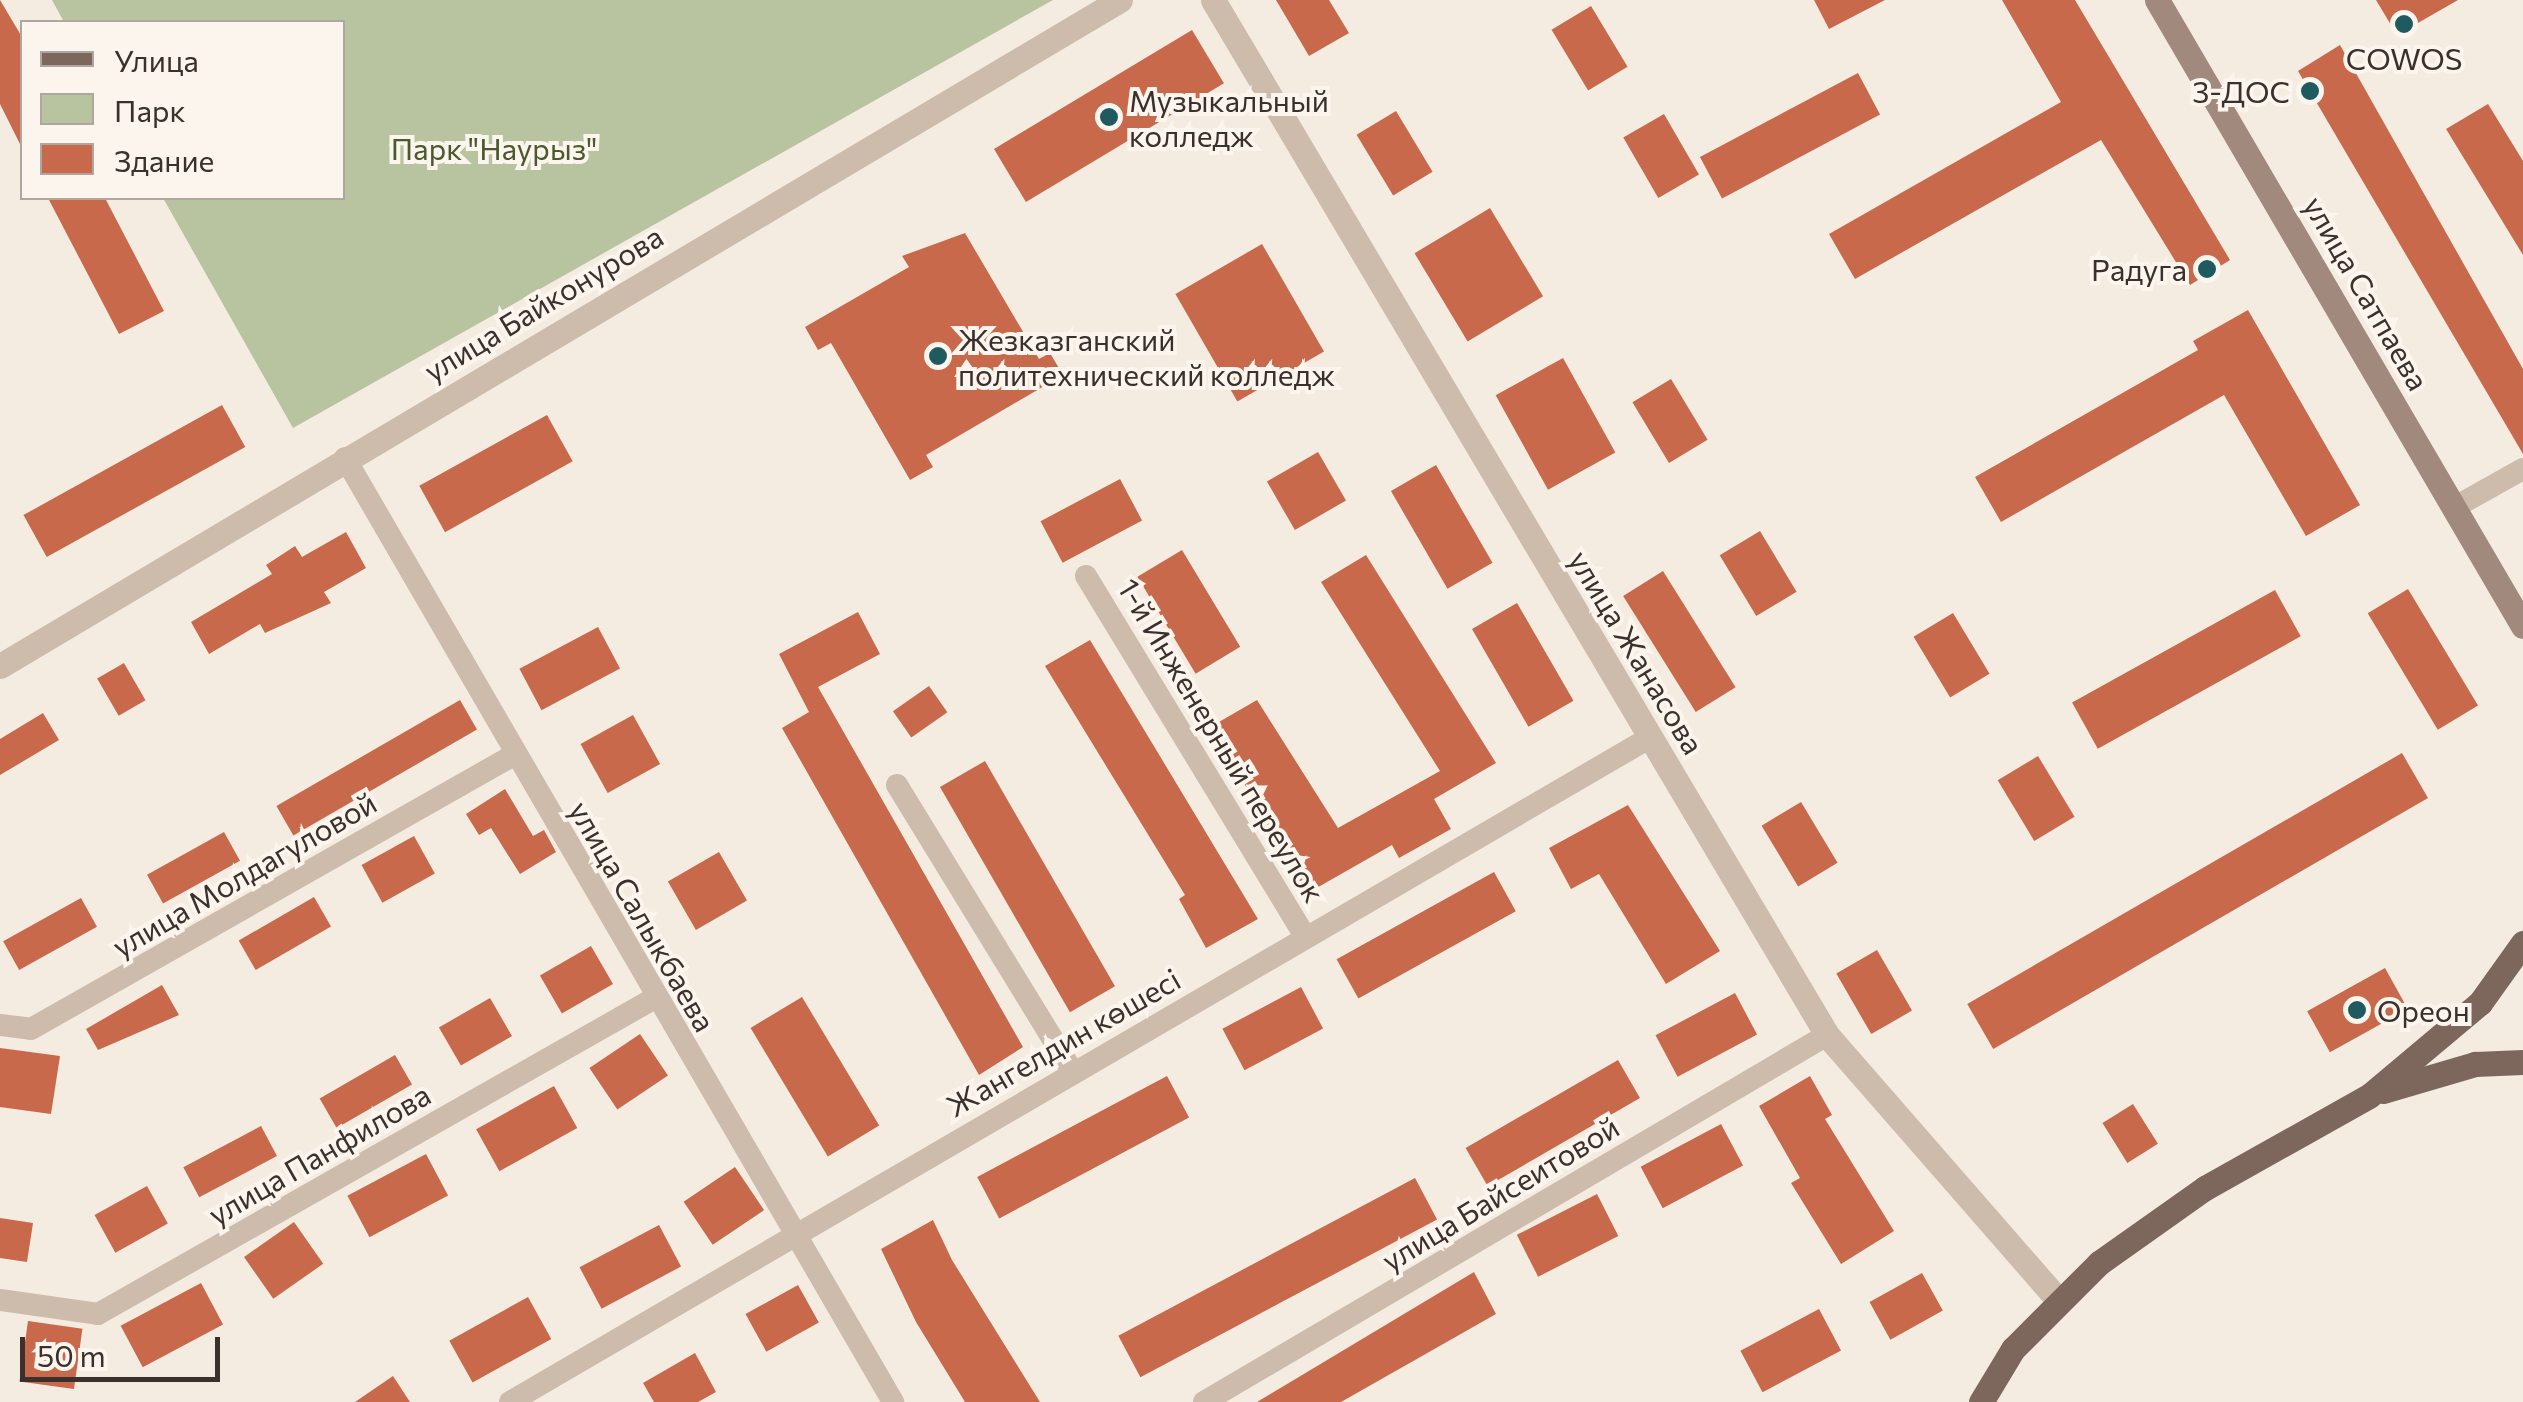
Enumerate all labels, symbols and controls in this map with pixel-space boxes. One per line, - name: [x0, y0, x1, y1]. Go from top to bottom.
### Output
- marker: COWOS: [2393, 13, 2415, 35]
- legend: [20, 20, 345, 200]
- place label: COWOS: [2346, 40, 2462, 76]
- text: Улица: [114, 41, 199, 78]
- place label: 3-ДОС: [2192, 73, 2290, 109]
- marker: 3-ДОС: [2299, 80, 2321, 102]
- place label: Музыкальный колледж: [1129, 82, 1329, 152]
- text: Парк: [114, 91, 186, 128]
- marker: Музыкальный колледж: [1098, 106, 1120, 128]
- park label: Парк "Наурыз": [391, 130, 597, 166]
- text: Здание: [114, 141, 214, 178]
- street label: улица Сатпаева: [2297, 190, 2437, 396]
- street label: улица Байконурова: [417, 217, 669, 389]
- place label: Радуга: [2091, 251, 2187, 287]
- marker: Радуга: [2196, 258, 2218, 280]
- place label: Жезказганский политехнический колледж: [958, 321, 1335, 392]
- marker: Жезказганский политехнический колледж: [927, 345, 949, 367]
- street label: улица Жанасова: [1562, 544, 1712, 760]
- street label: 1-й Инженерный переулок: [1111, 572, 1333, 908]
- street label: улица Молдагуловой: [106, 784, 382, 964]
- street label: улица Салыкбаева: [562, 794, 724, 1038]
- street label: Жангелдин көшесі: [940, 960, 1186, 1124]
- place label: Ореон: [2377, 992, 2470, 1028]
- marker: Ореон: [2346, 999, 2368, 1021]
- street label: улица Панфилова: [202, 1076, 436, 1232]
- street label: улица Байсеитовой: [1375, 1108, 1625, 1278]
- scale bar: [25, 1317, 225, 1379]
- text: 50 m: [37, 1336, 106, 1373]

